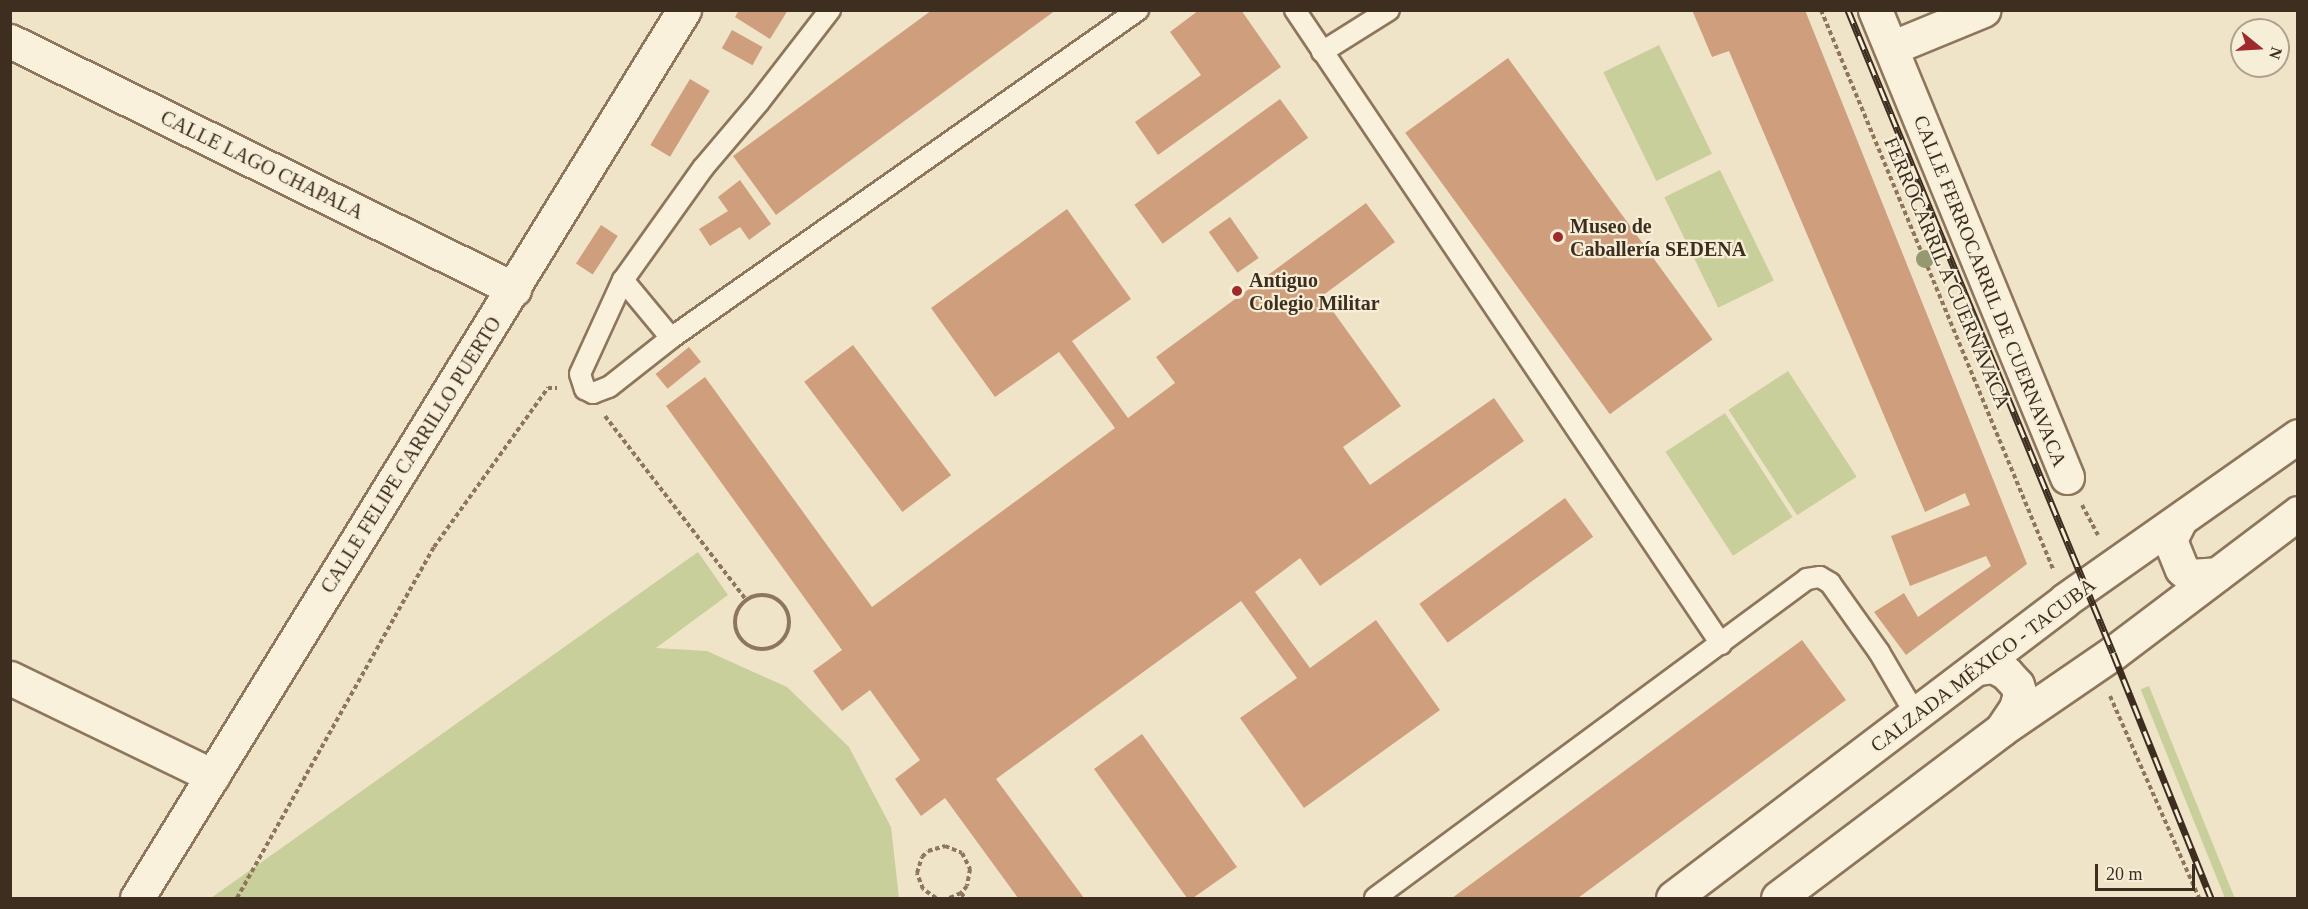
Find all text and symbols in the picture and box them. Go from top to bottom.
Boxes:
north arrow [2230,18,2290,78]
text: N [2266,45,2286,61]
street label: CALLE LAGO CHAPALA [157,105,367,225]
street label: CALLE FERROCARRIL DE CUERNAVACA [1908,111,2072,471]
street label: FERROCARRIL A CUERNAVACA [1878,132,2016,414]
place label: Museo de Caballería SEDENA [1570,214,1746,261]
marker: Museo de Caballería SEDENA [1551,230,1565,244]
place label: Antiguo Colegio Militar [1249,268,1380,315]
marker: Antiguo Colegio Militar [1230,284,1244,298]
street label: CALLE FELIPE CARRILLO PUERTO [316,312,506,598]
street label: CALZADA MÉXICO - TACUBA [1865,572,2101,758]
scale bar [2098,852,2198,890]
text: 20 m [2106,864,2143,884]

